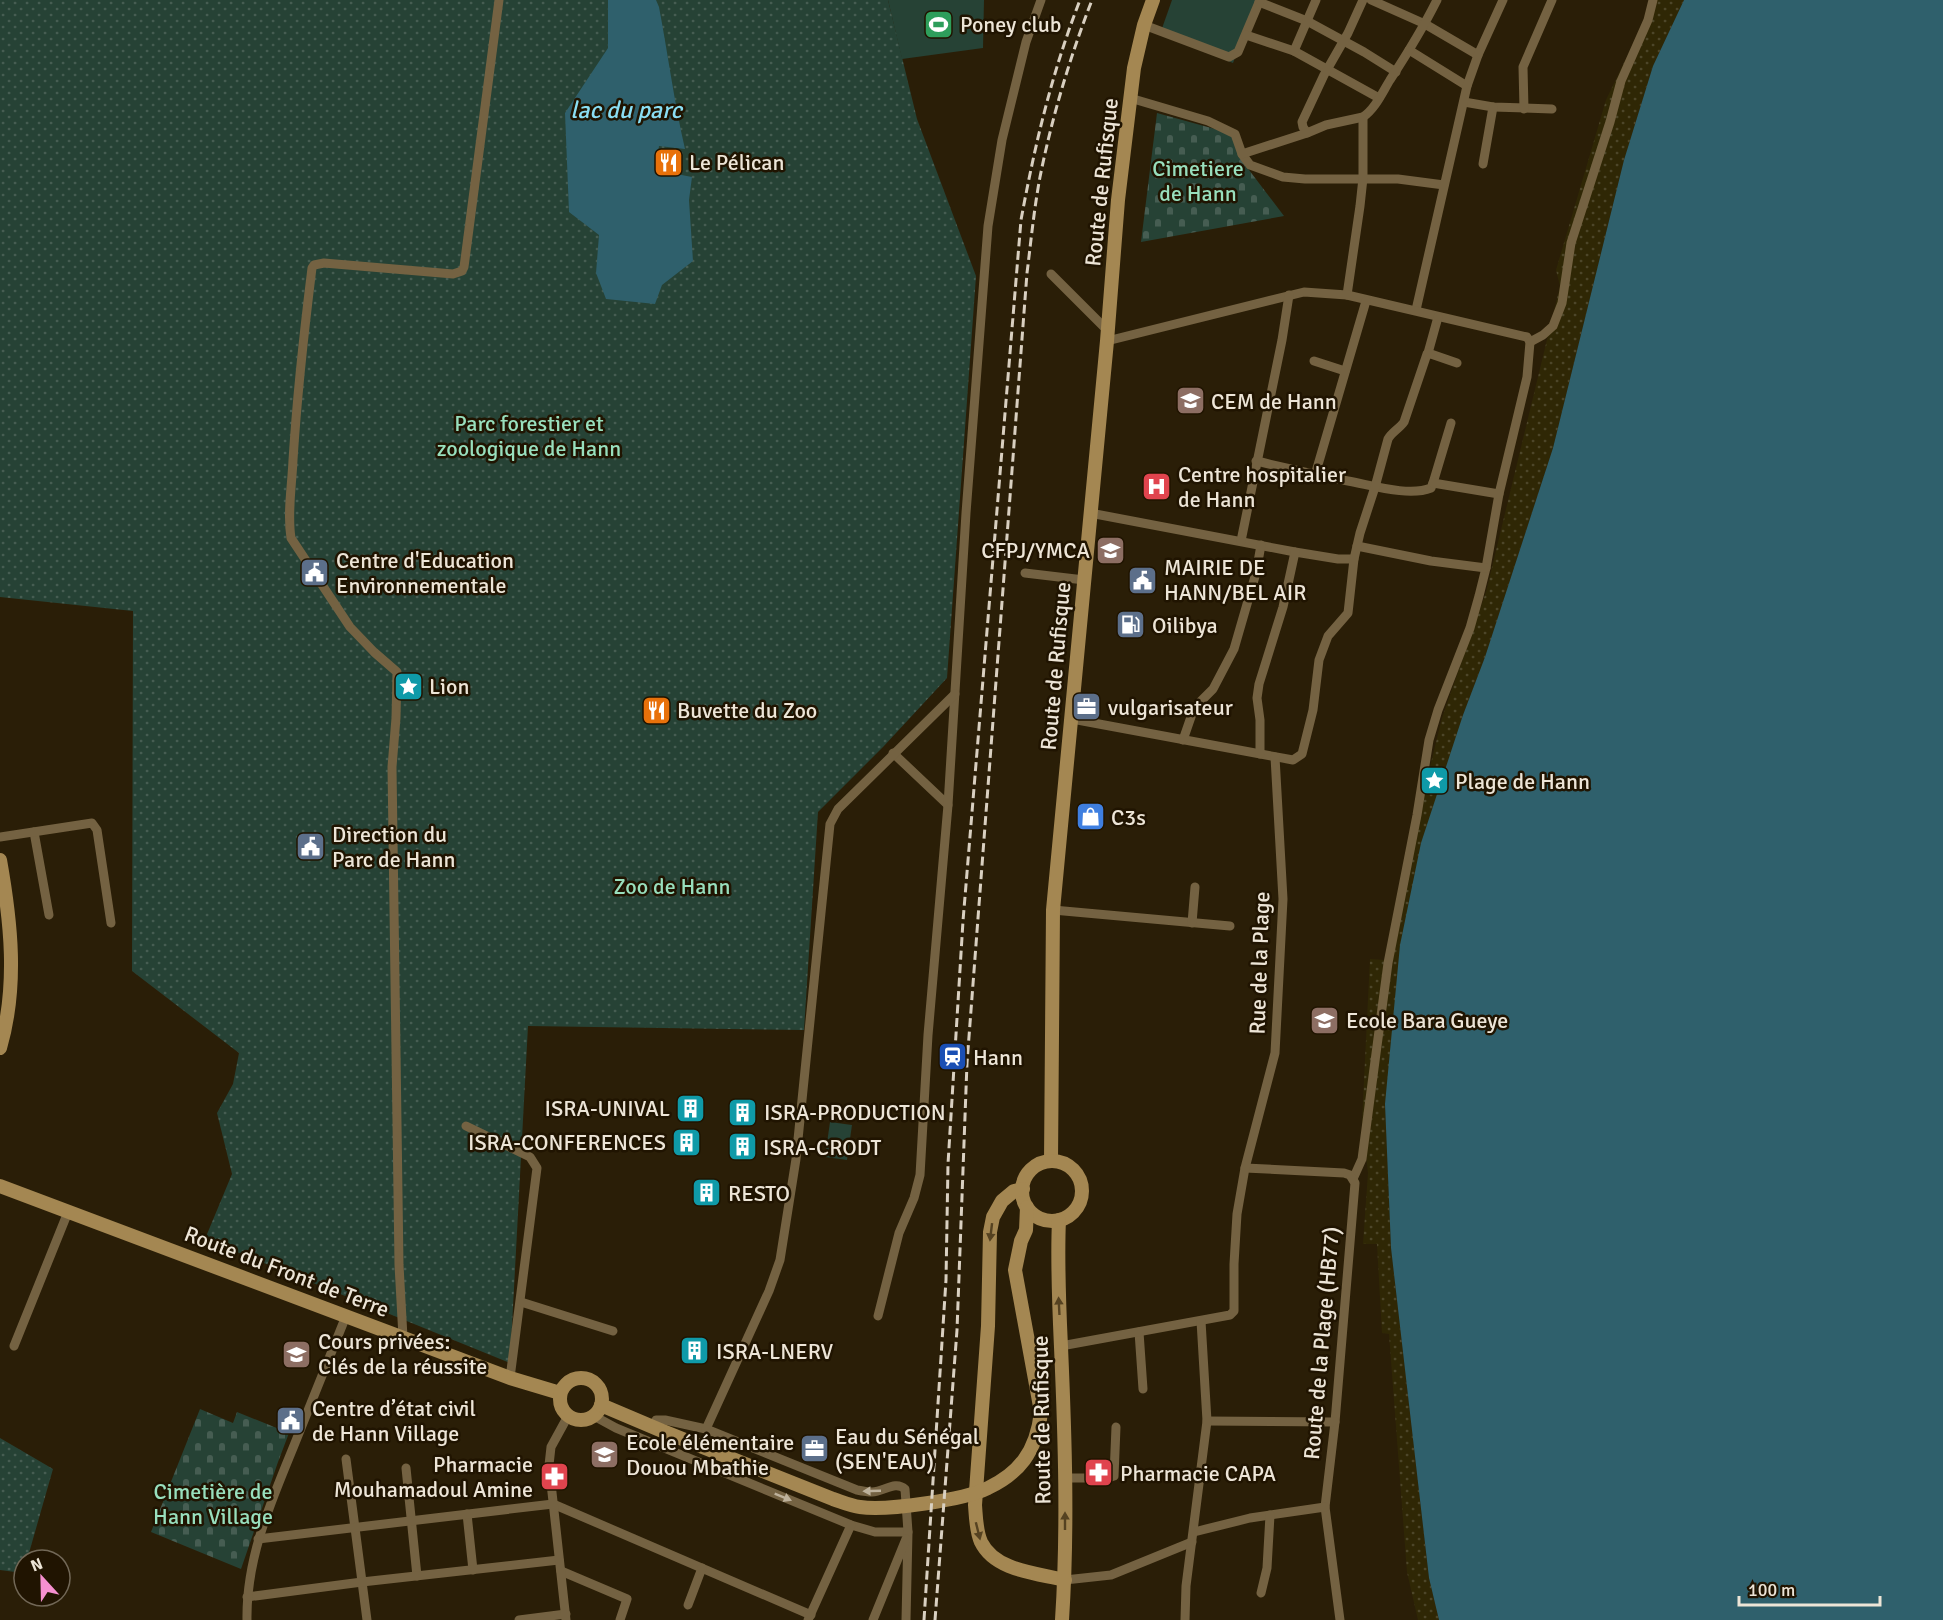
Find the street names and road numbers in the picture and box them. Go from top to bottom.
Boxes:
street label: Route de Rufisque [1079,97,1124,268]
street label: Route de Rufisque [1035,581,1076,751]
street label: Rue de la Plage [1244,891,1275,1035]
street label: Route du Front de Terre [181,1220,393,1323]
street label: Route de la Plage (HB77) [1298,1225,1345,1461]
street label: Route de Rufisque [1027,1335,1056,1505]

